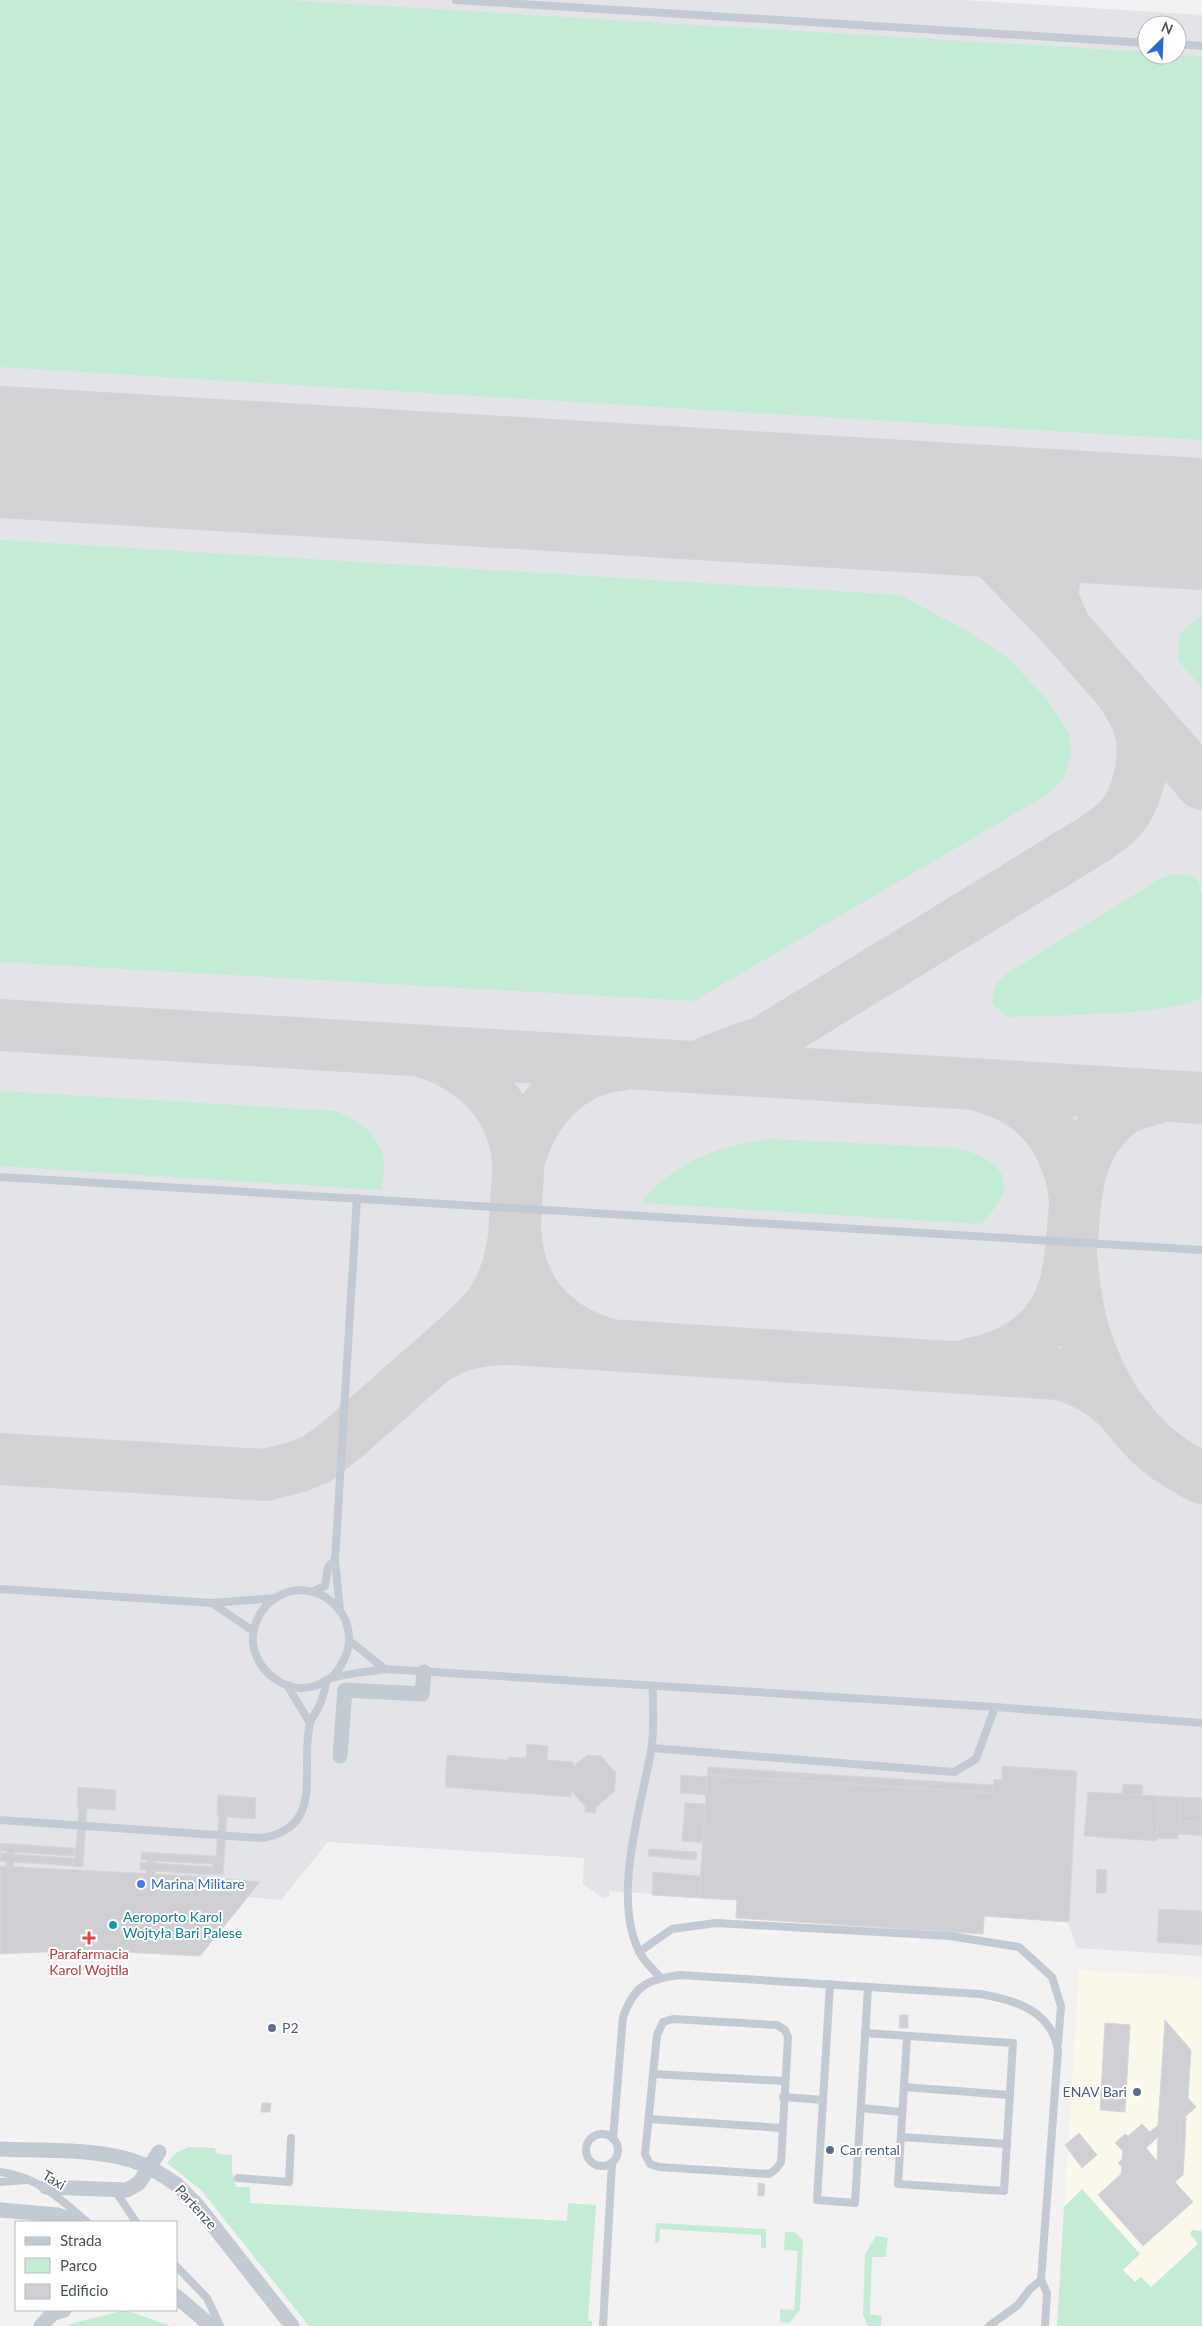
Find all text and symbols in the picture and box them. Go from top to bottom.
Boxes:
north arrow [1137,15,1187,65]
text: N [1159,18,1176,38]
place label: Marina Militare [151,1875,245,1892]
marker: Marina Militare [135,1878,147,1890]
place label: Aeroporto Karol Wojtyła Bari Palese [123,1908,242,1941]
marker: Aeroporto Karol Wojtyła Bari Palese [107,1919,119,1931]
marker: Parafarmacia Karol Wojtila [83,1932,95,1944]
place label: Parafarmacia Karol Wojtila [49,1945,129,1978]
place label: P2 [282,2019,299,2036]
marker: P2 [266,2022,278,2034]
place label: ENAV Bari [1063,2083,1127,2100]
marker: ENAV Bari [1131,2086,1143,2098]
place label: Car rental [840,2141,900,2158]
marker: Car rental [824,2144,836,2156]
street label: Taxi [40,2166,69,2193]
street label: Partenze [172,2181,221,2232]
legend [15,2221,178,2311]
text: Strada [60,2231,102,2249]
text: Parco [60,2256,97,2274]
text: Edificio [60,2281,108,2299]

